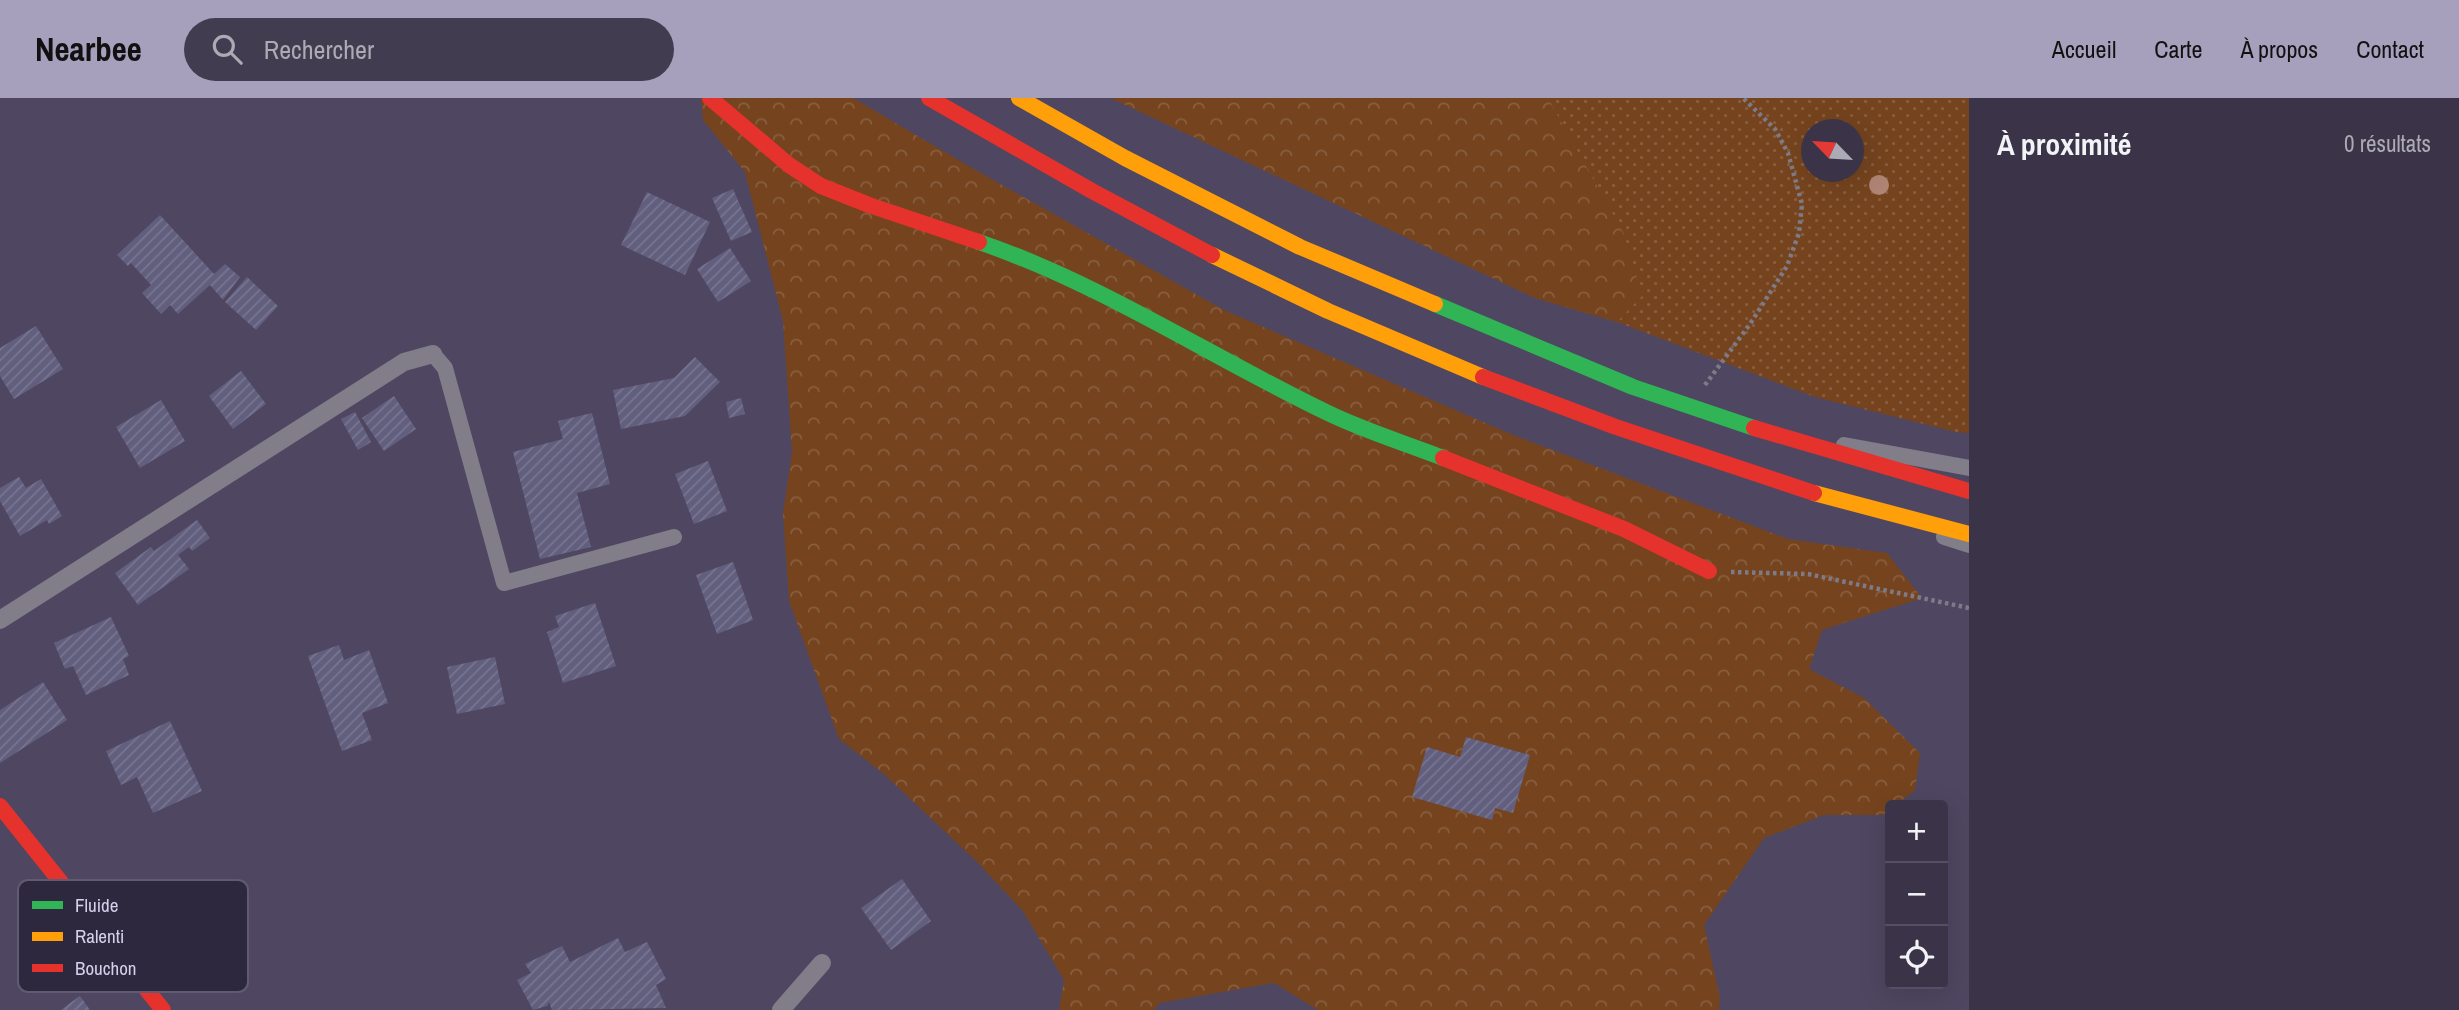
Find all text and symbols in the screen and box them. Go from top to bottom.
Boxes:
search box [184,18,674,81]
text: Nearbee [35,27,142,71]
icon: search [208,30,246,68]
text: Rechercher [264,32,374,67]
text: Accueil [2052,33,2116,65]
text: Carte [2154,33,2202,65]
text: À propos [2240,33,2318,65]
text: Contact [2356,33,2424,65]
north arrow [1801,119,1864,182]
text: À proximité [1997,124,2131,164]
text: 0 résultats [2344,128,2431,159]
map controls [1885,800,1948,989]
button: + [1885,800,1948,863]
button: − [1885,863,1948,926]
legend [18,880,248,992]
text: Fluide [75,892,118,918]
text: Ralenti [75,923,124,949]
button: locate [1885,926,1948,989]
text: Bouchon [75,955,137,981]

